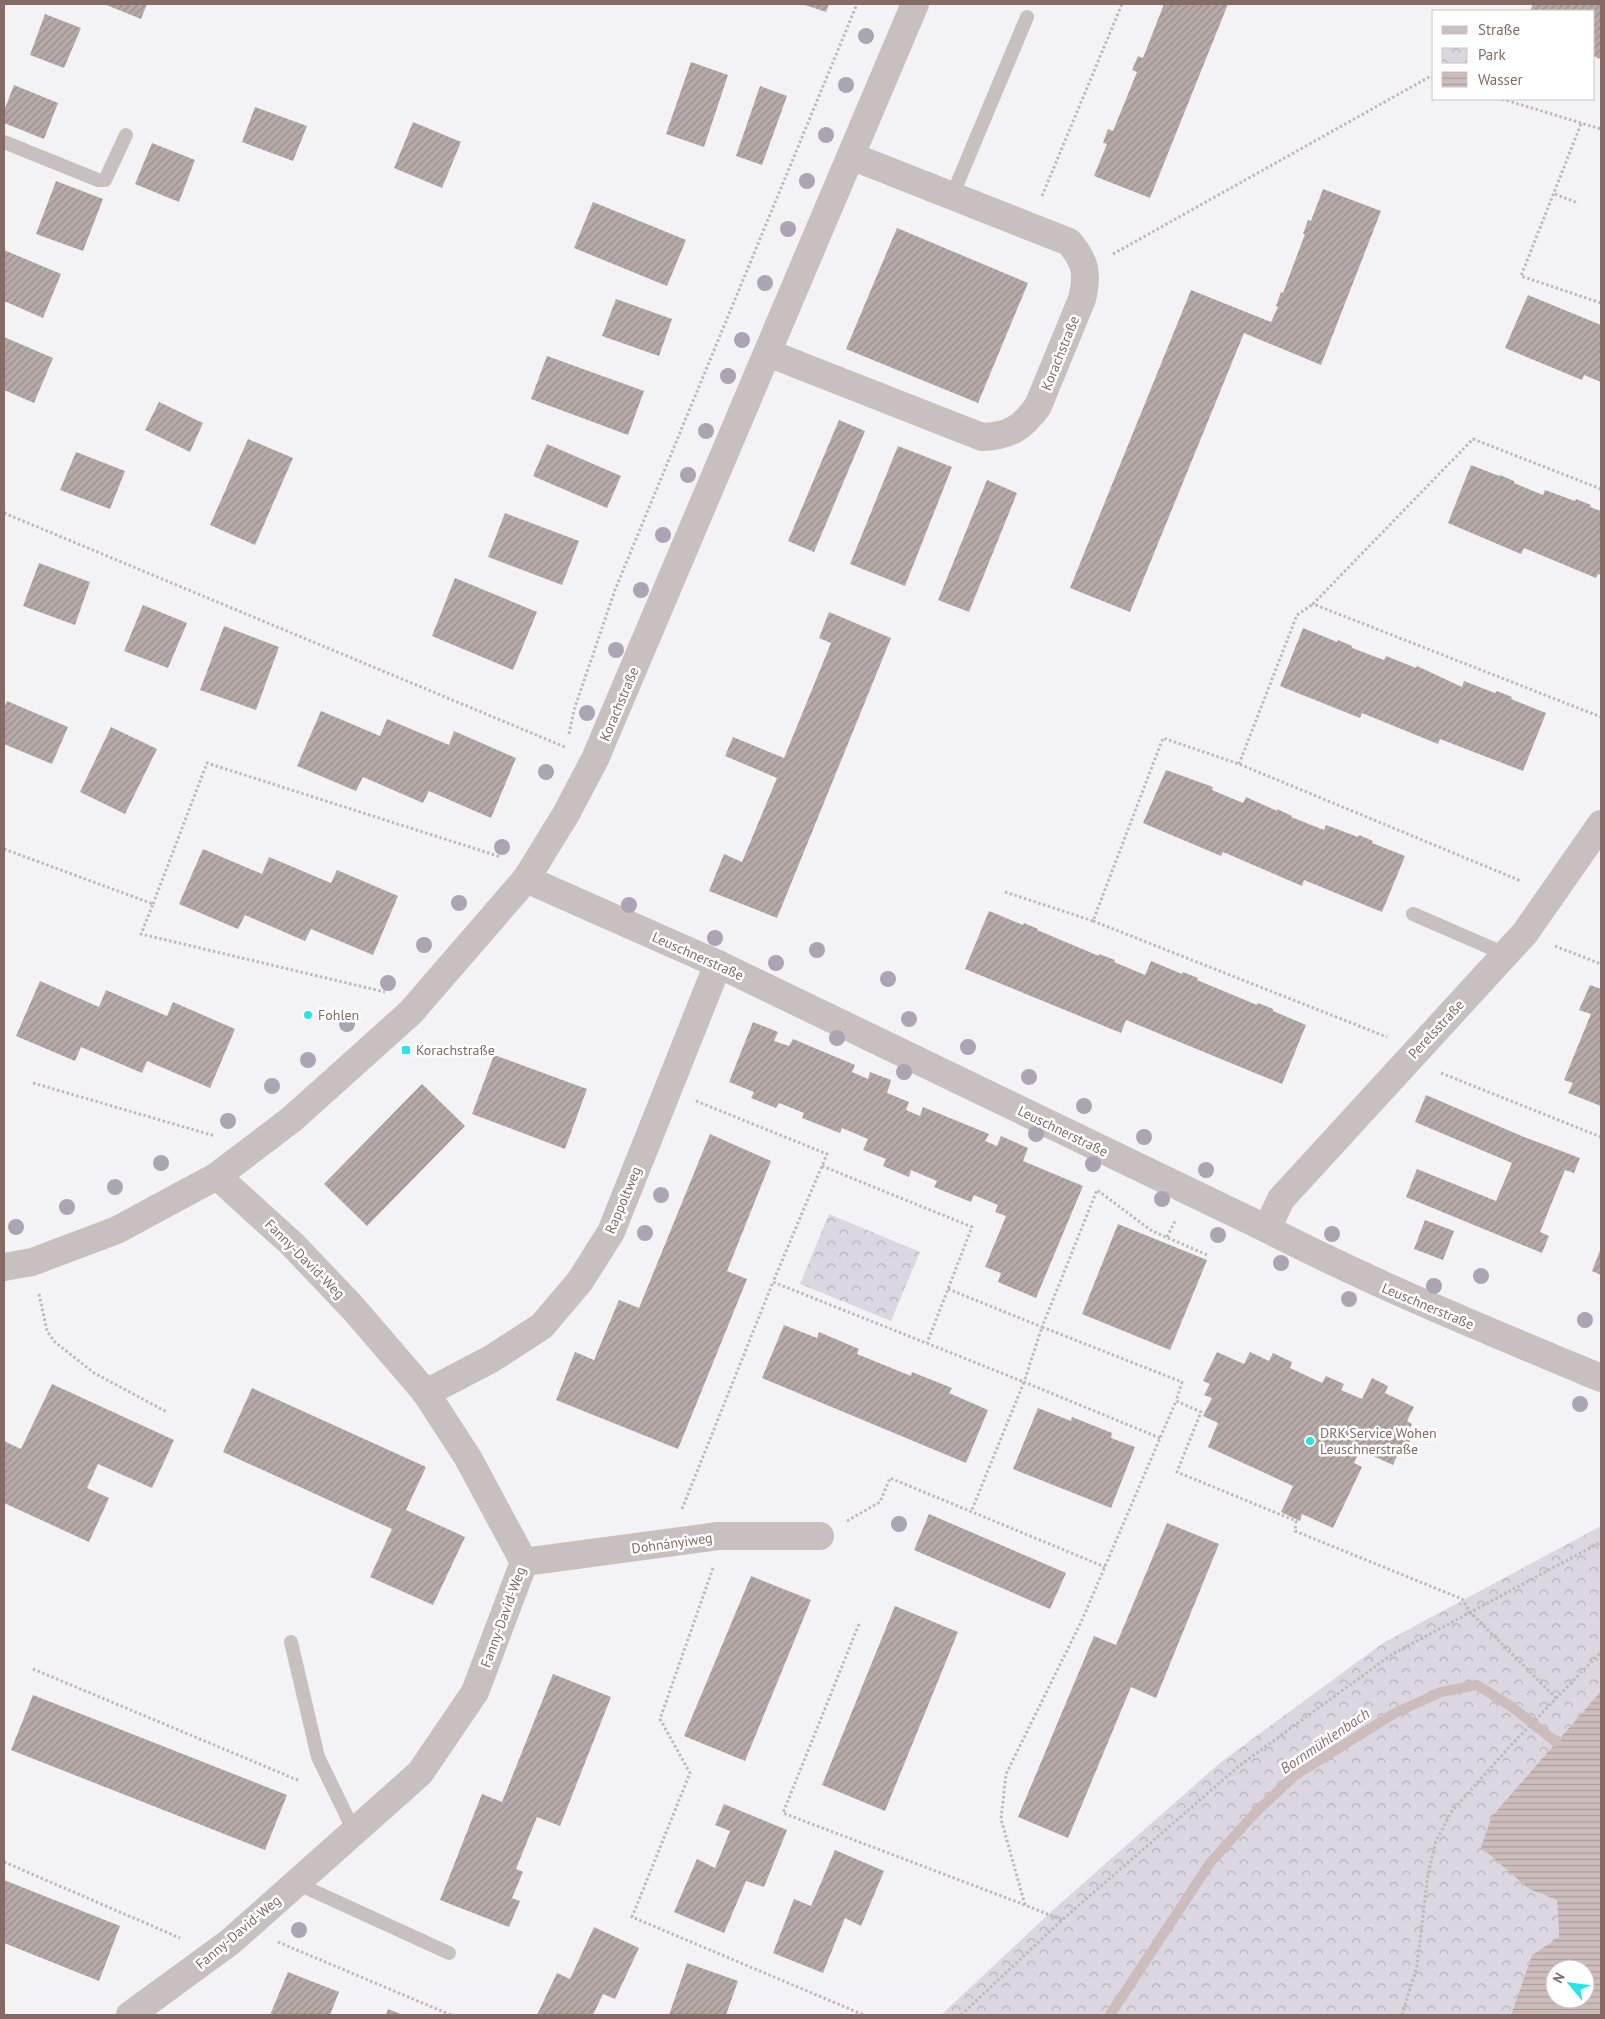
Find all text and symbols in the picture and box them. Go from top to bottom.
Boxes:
legend [1432,10,1595,100]
text: Straße [1478,20,1520,39]
text: Park [1478,45,1506,64]
text: Wasser [1478,70,1523,89]
street label: Korachstraße [1037,313,1083,393]
street label: Korachstraße [595,664,643,744]
street label: Leuschnerstraße [649,928,747,984]
street label: Perelsstraße [1404,996,1468,1062]
place label: Fohlen [318,1006,359,1024]
marker: Fohlen [302,1009,314,1021]
place label: Korachstraße [416,1041,495,1059]
marker: Korachstraße [400,1044,412,1056]
street label: Leuschnerstraße [1015,1101,1111,1161]
street label: Rappoltweg [601,1164,645,1236]
street label: Fanny-David-Weg [261,1215,349,1303]
street label: Leuschnerstraße [1379,1279,1477,1333]
place label: DRK Service Wohen Leuschnerstraße [1320,1424,1437,1458]
marker: DRK Service Wohen Leuschnerstraße [1304,1435,1316,1447]
street label: Dohnányiweg [630,1528,714,1558]
street label: Fanny-David-Weg [476,1564,530,1670]
water label: Bornmühlenbach [1276,1704,1373,1777]
street label: Fanny-David-Weg [192,1891,284,1973]
north arrow [1545,1959,1595,2009]
text: N [1549,1969,1569,1986]

